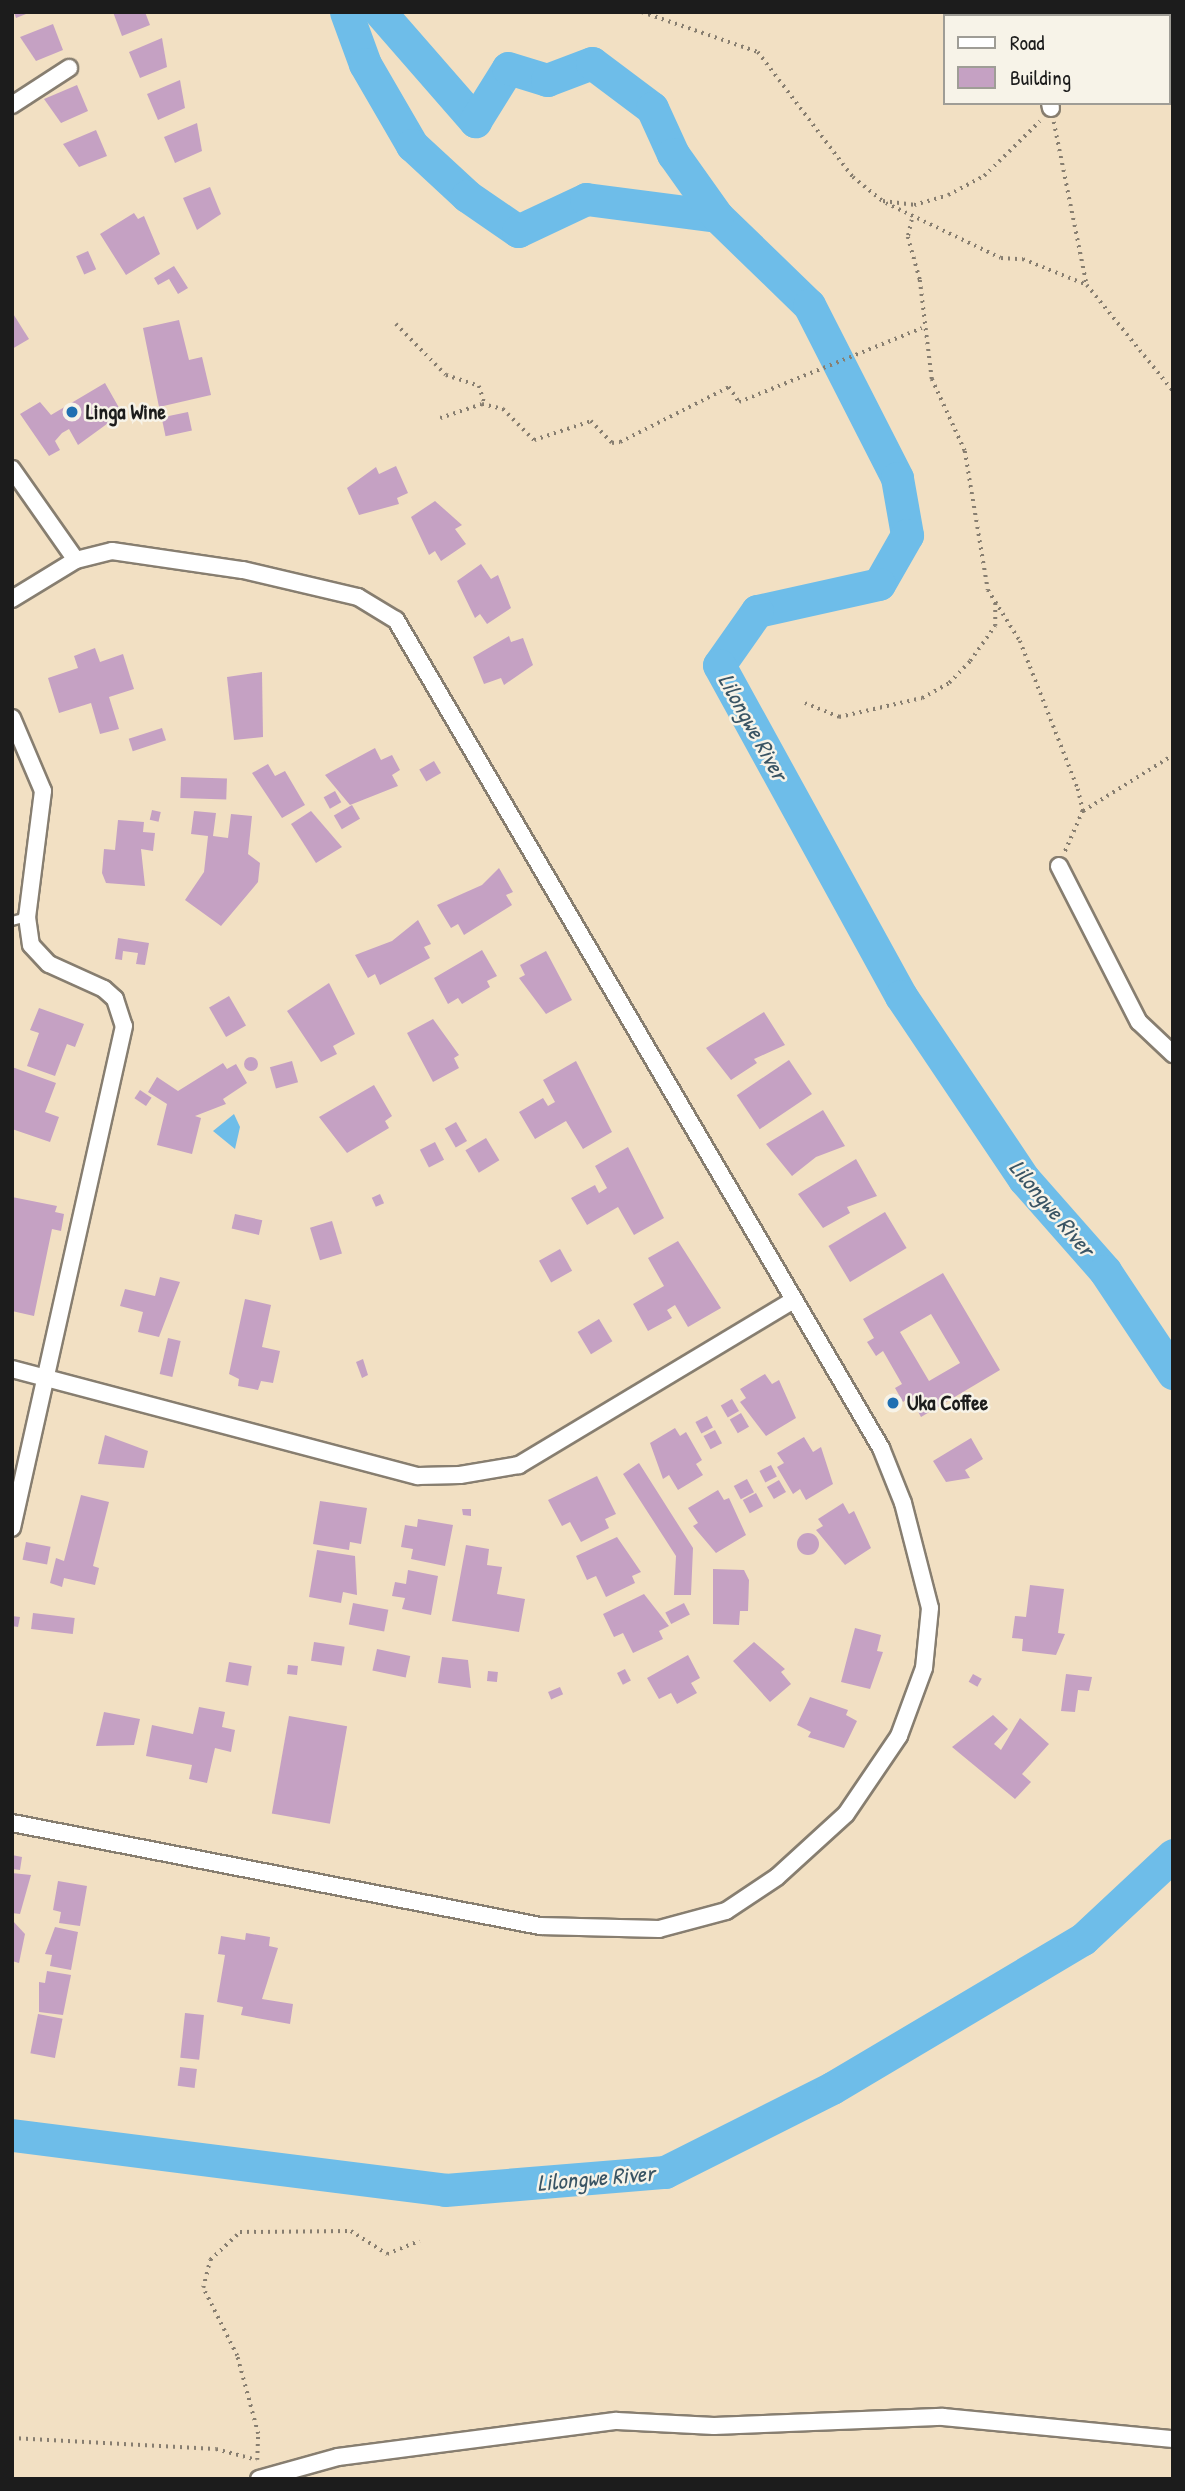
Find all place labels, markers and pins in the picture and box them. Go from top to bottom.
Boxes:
place label: Linga Wine [86,399,166,425]
marker: Linga Wine [64,404,80,420]
place label: Uka Coffee [907,1390,988,1416]
marker: Uka Coffee [885,1395,901,1411]

